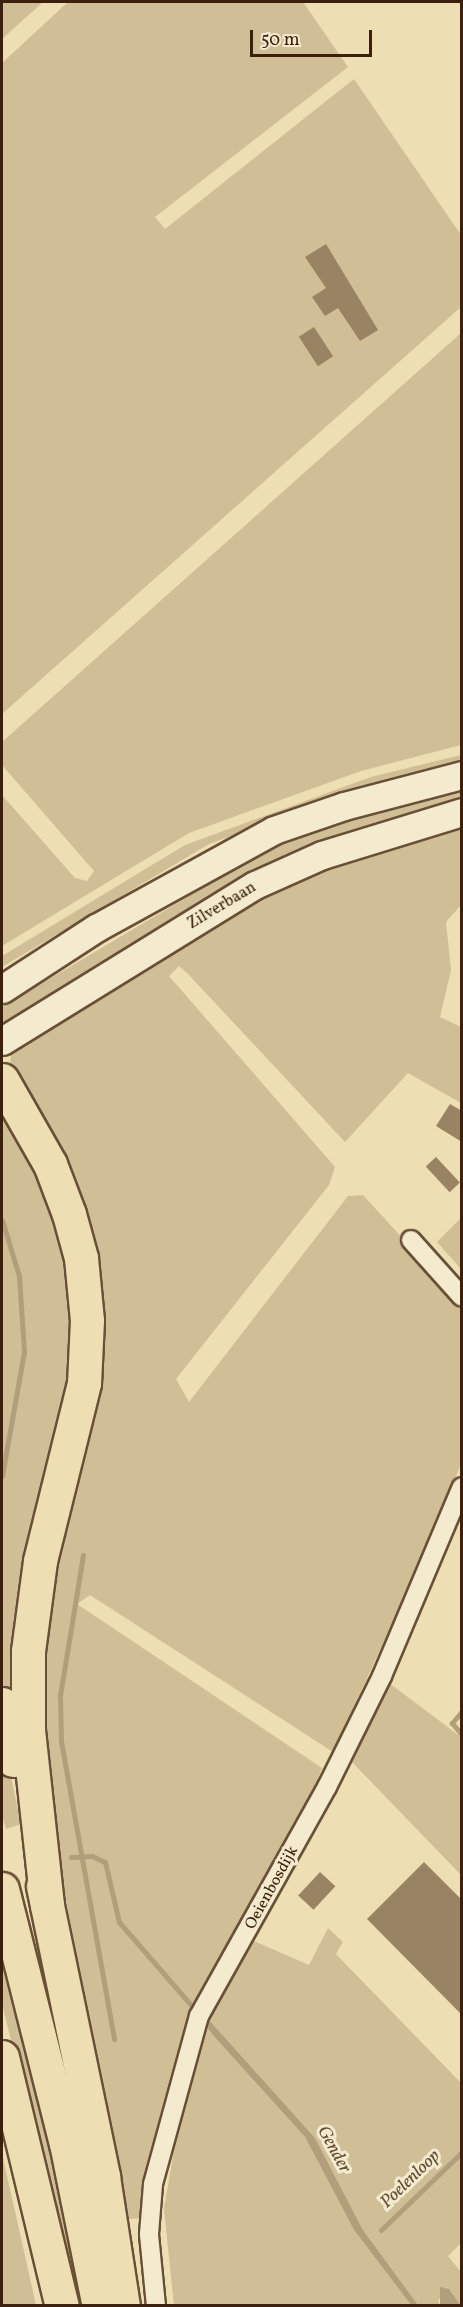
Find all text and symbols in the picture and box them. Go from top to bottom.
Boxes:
scale bar [253,18,374,56]
text: 50 m [261,28,300,53]
street label: Zilverbaan [184,878,260,934]
street label: Oeienbosdijk [241,1843,303,1933]
water label: Gender [311,2123,355,2177]
water label: Poelenloop [377,2146,445,2214]

